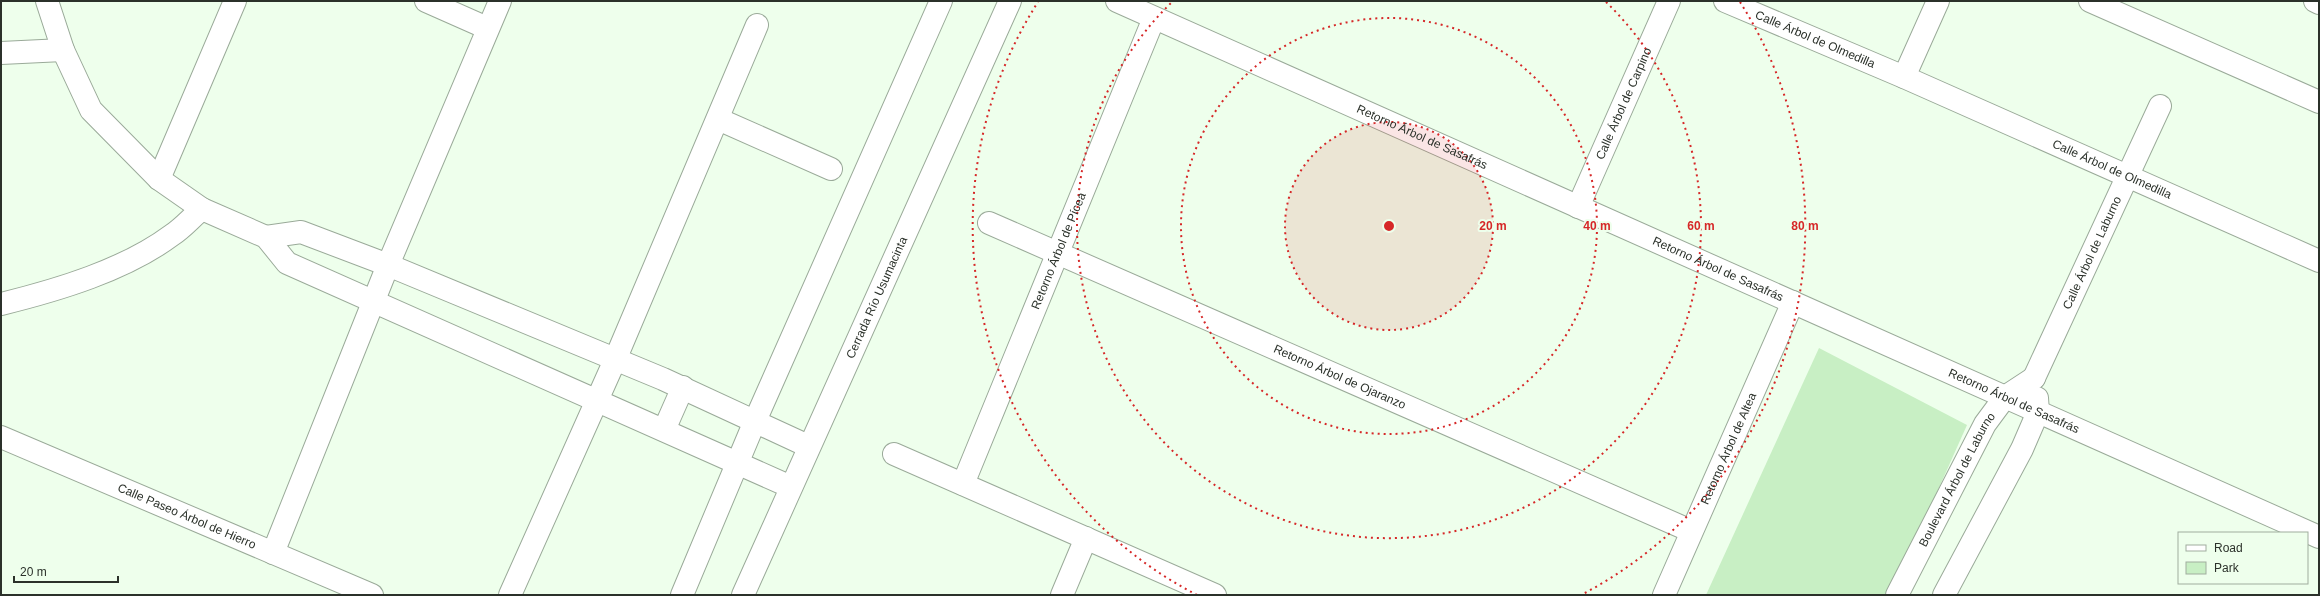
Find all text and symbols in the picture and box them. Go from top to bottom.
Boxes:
street label: Calle Árbol de Olmedilla [1753,8,1878,71]
street label: Calle Árbol de Carpino [1593,45,1655,162]
street label: Retorno Árbol de Sasafrás [1355,102,1490,172]
street label: Calle Árbol de Olmedilla [2050,137,2174,202]
street label: Retorno Árbol de Pícea [1028,190,1089,311]
street label: Calle Árbol de Laburno [2060,194,2124,312]
centre of rings [1382,219,1396,233]
text: 20 m [1479,219,1507,233]
text: 40 m [1583,219,1611,233]
text: 60 m [1687,219,1715,233]
text: 80 m [1791,219,1819,233]
street label: Cerrada Río Usumacinta [843,234,910,361]
street label: Retorno Árbol de Sasafrás [1650,234,1785,304]
street label: Retorno Árbol de Ojaranzo [1271,342,1408,412]
street label: Retorno Árbol de Sasafrás [1946,366,2081,436]
street label: Retorno Árbol de Altea [1698,390,1759,507]
street label: Boulevard Árbol de Laburno [1916,410,1998,549]
street label: Calle Paseo Árbol de Hierro [116,481,258,552]
legend [2178,532,2308,584]
text: Road [2214,541,2243,555]
scale bar [14,558,118,584]
text: Park [2214,561,2240,575]
text: 20 m [20,565,47,579]

